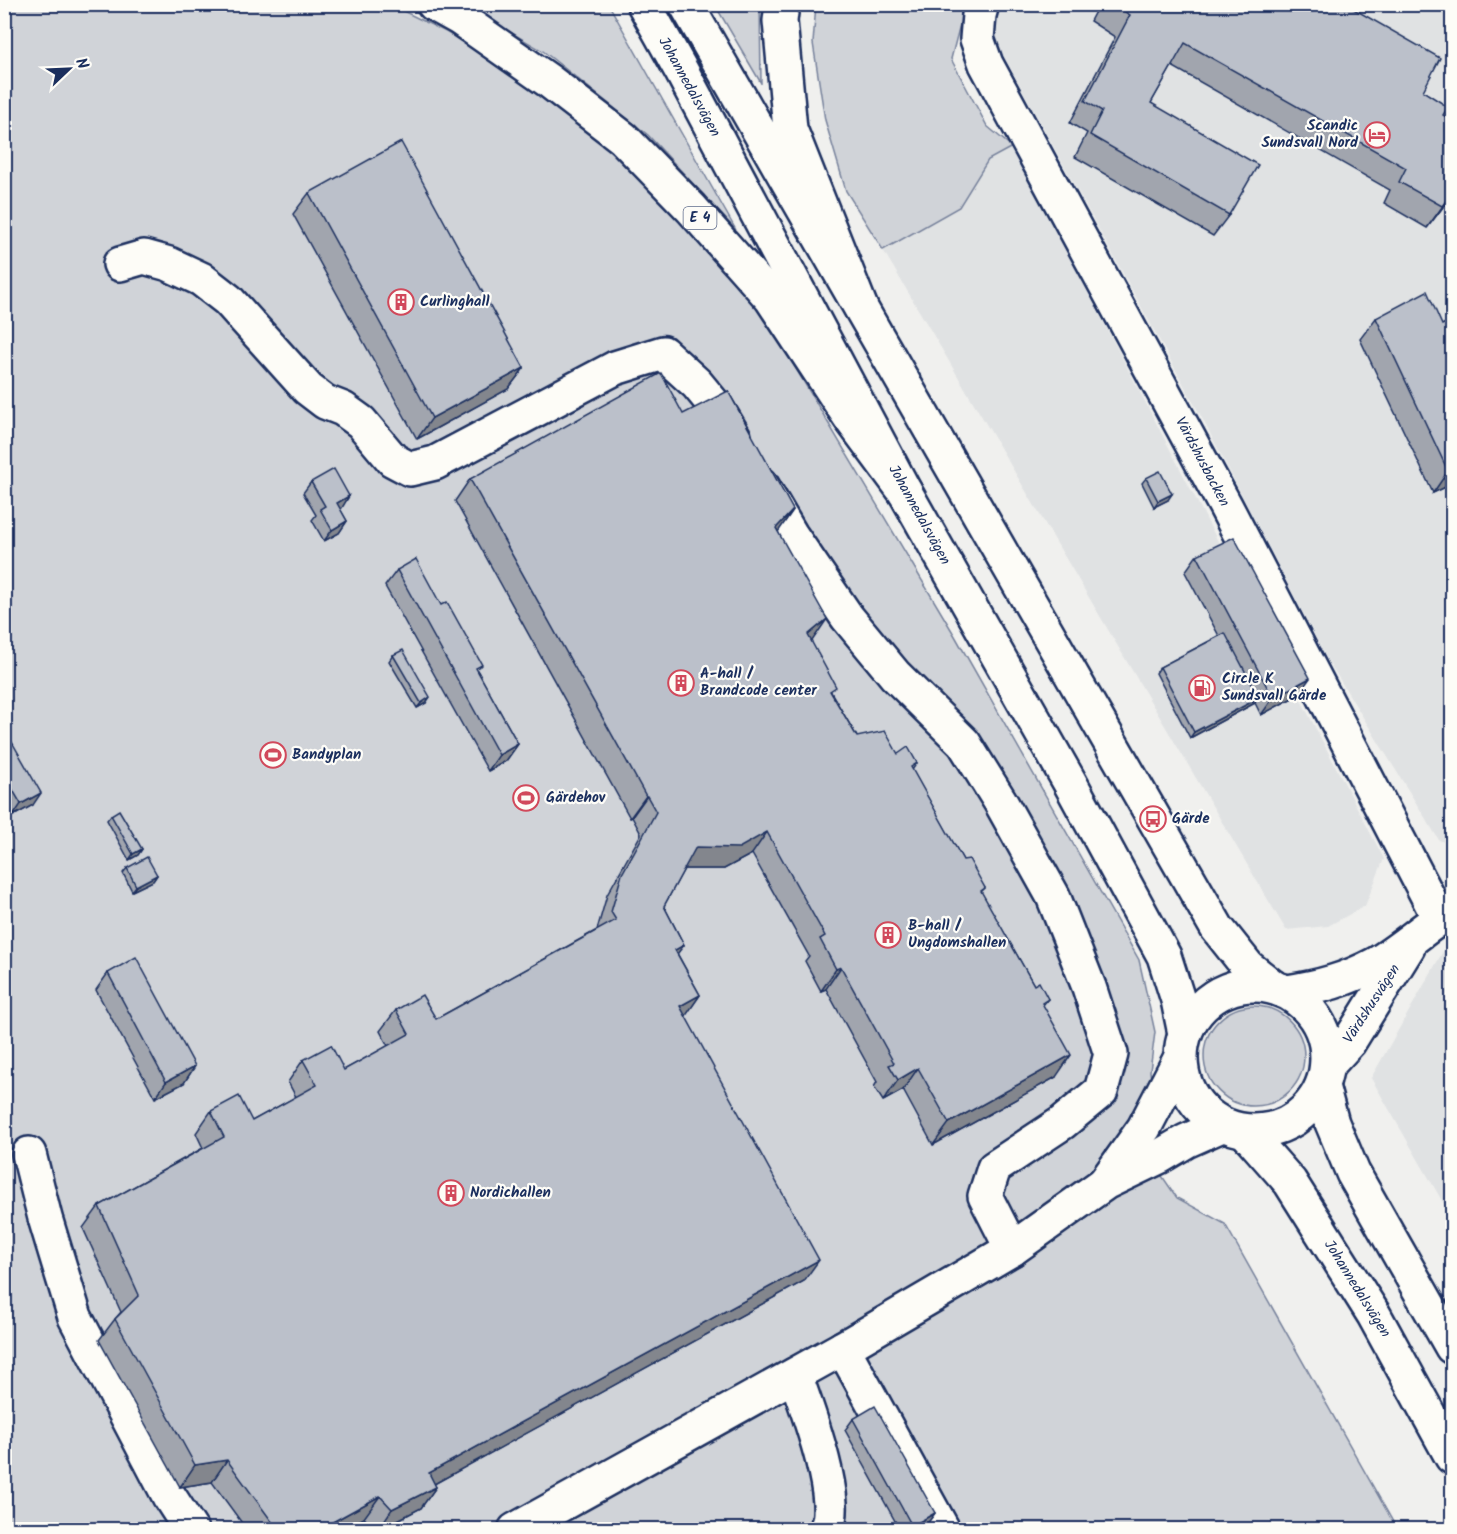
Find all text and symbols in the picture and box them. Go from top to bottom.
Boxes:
street label: Johannedalsvägen [651,32,727,142]
north arrow [39,39,99,99]
text: N [68,54,95,73]
place label: Scandic Sundsvall Nord [1261,114,1359,155]
hotel icon: Scandic Sundsvall Nord [1362,120,1392,150]
road number: E 4 [684,207,716,229]
building icon: Curlinghall [386,287,416,317]
place label: Curlinghall [420,290,489,314]
street label: Värdshusbacken [1168,413,1236,511]
street label: Johannedalsvägen [881,460,957,570]
place label: A-hall / Brandcode center [700,662,817,703]
place label: Circle K Sundsvall Gärde [1222,667,1327,708]
building icon: A-hall / Brandcode center [666,668,696,698]
fuel station icon: Circle K Sundsvall Gärde [1187,673,1217,703]
sports icon: Bandyplan [258,740,288,770]
place label: Bandyplan [292,743,361,767]
sports icon: Gärdehov [511,783,541,813]
place label: Gärdehov [546,786,606,810]
bus stop icon: Gärde [1138,804,1168,834]
place label: Gärde [1172,807,1210,831]
place label: B-hall / Ungdomshallen [908,914,1006,955]
building icon: B-hall / Ungdomshallen [873,920,903,950]
street label: Värdshusvägen [1337,959,1407,1049]
building icon: Nordichallen [436,1178,466,1208]
place label: Nordichallen [470,1181,551,1205]
street label: Johannedalsvägen [1317,1235,1397,1343]

